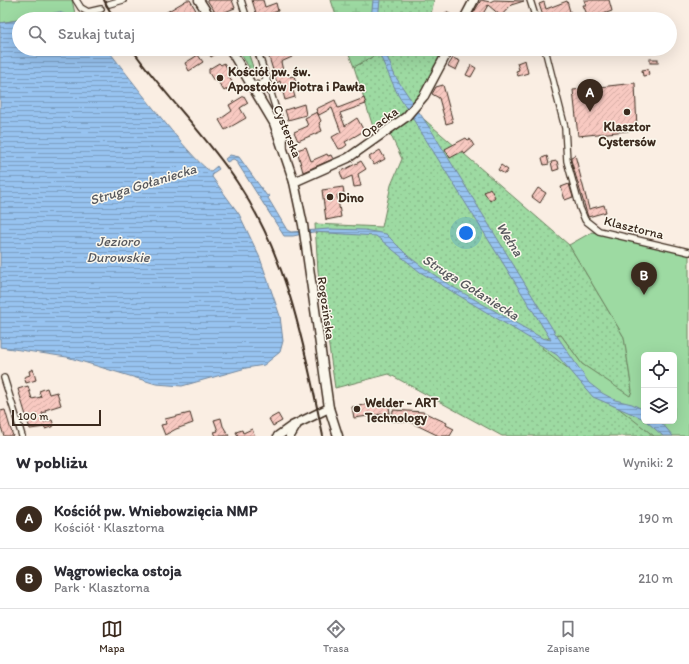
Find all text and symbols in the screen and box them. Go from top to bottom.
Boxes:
search box [12,12,677,56]
icon: search [26,23,48,45]
text: Szukaj tutaj [58,25,135,43]
place label: Kościół pw. św. Apostołów Piotra i Pawła [227,64,366,95]
marker: Kościół pw. św. Apostołów Piotra i Pawła [215,73,225,83]
pin: A [577,79,603,112]
street label: Cysterska [270,103,305,160]
street label: Opacka [358,103,401,141]
marker: Klasztor Cystersów [622,107,632,117]
place label: Klasztor Cystersów [598,119,656,150]
water label: Struga Gołaniecka [88,160,199,209]
place label: Dino [338,190,364,205]
marker: Dino [325,192,335,202]
street label: Klasztorna [602,213,666,242]
water label: Wełna [493,219,527,260]
your location [456,223,476,243]
water label: Jezioro Durowskie [87,233,151,266]
water label: Struga Gołaniecka [419,251,523,324]
pin: B [631,262,657,295]
street label: Rogozińska [315,276,338,341]
map controls [641,352,677,424]
button: locate [641,352,677,388]
button: layers [641,388,677,424]
place label: Welder - ART Technology [364,395,439,426]
marker: Welder - ART Technology [352,404,362,414]
scale bar [12,408,101,427]
text: 100 m [18,410,48,423]
text: W pobliżu [16,452,87,472]
text: Wyniki: 2 [623,455,673,470]
text: Kościół pw. Wniebowzięcia NMP [54,502,257,520]
text: A [25,511,33,526]
text: 190 m [638,511,673,526]
text: Kościół · Klasztorna [54,520,165,535]
text: Wągrowiecka ostoja [54,562,181,580]
text: B [25,571,33,586]
text: 210 m [638,571,673,586]
text: Park · Klasztorna [54,580,150,595]
tab: Mapa [99,618,125,655]
tab: Trasa [323,618,349,655]
tab: Zapisane [547,618,590,655]

